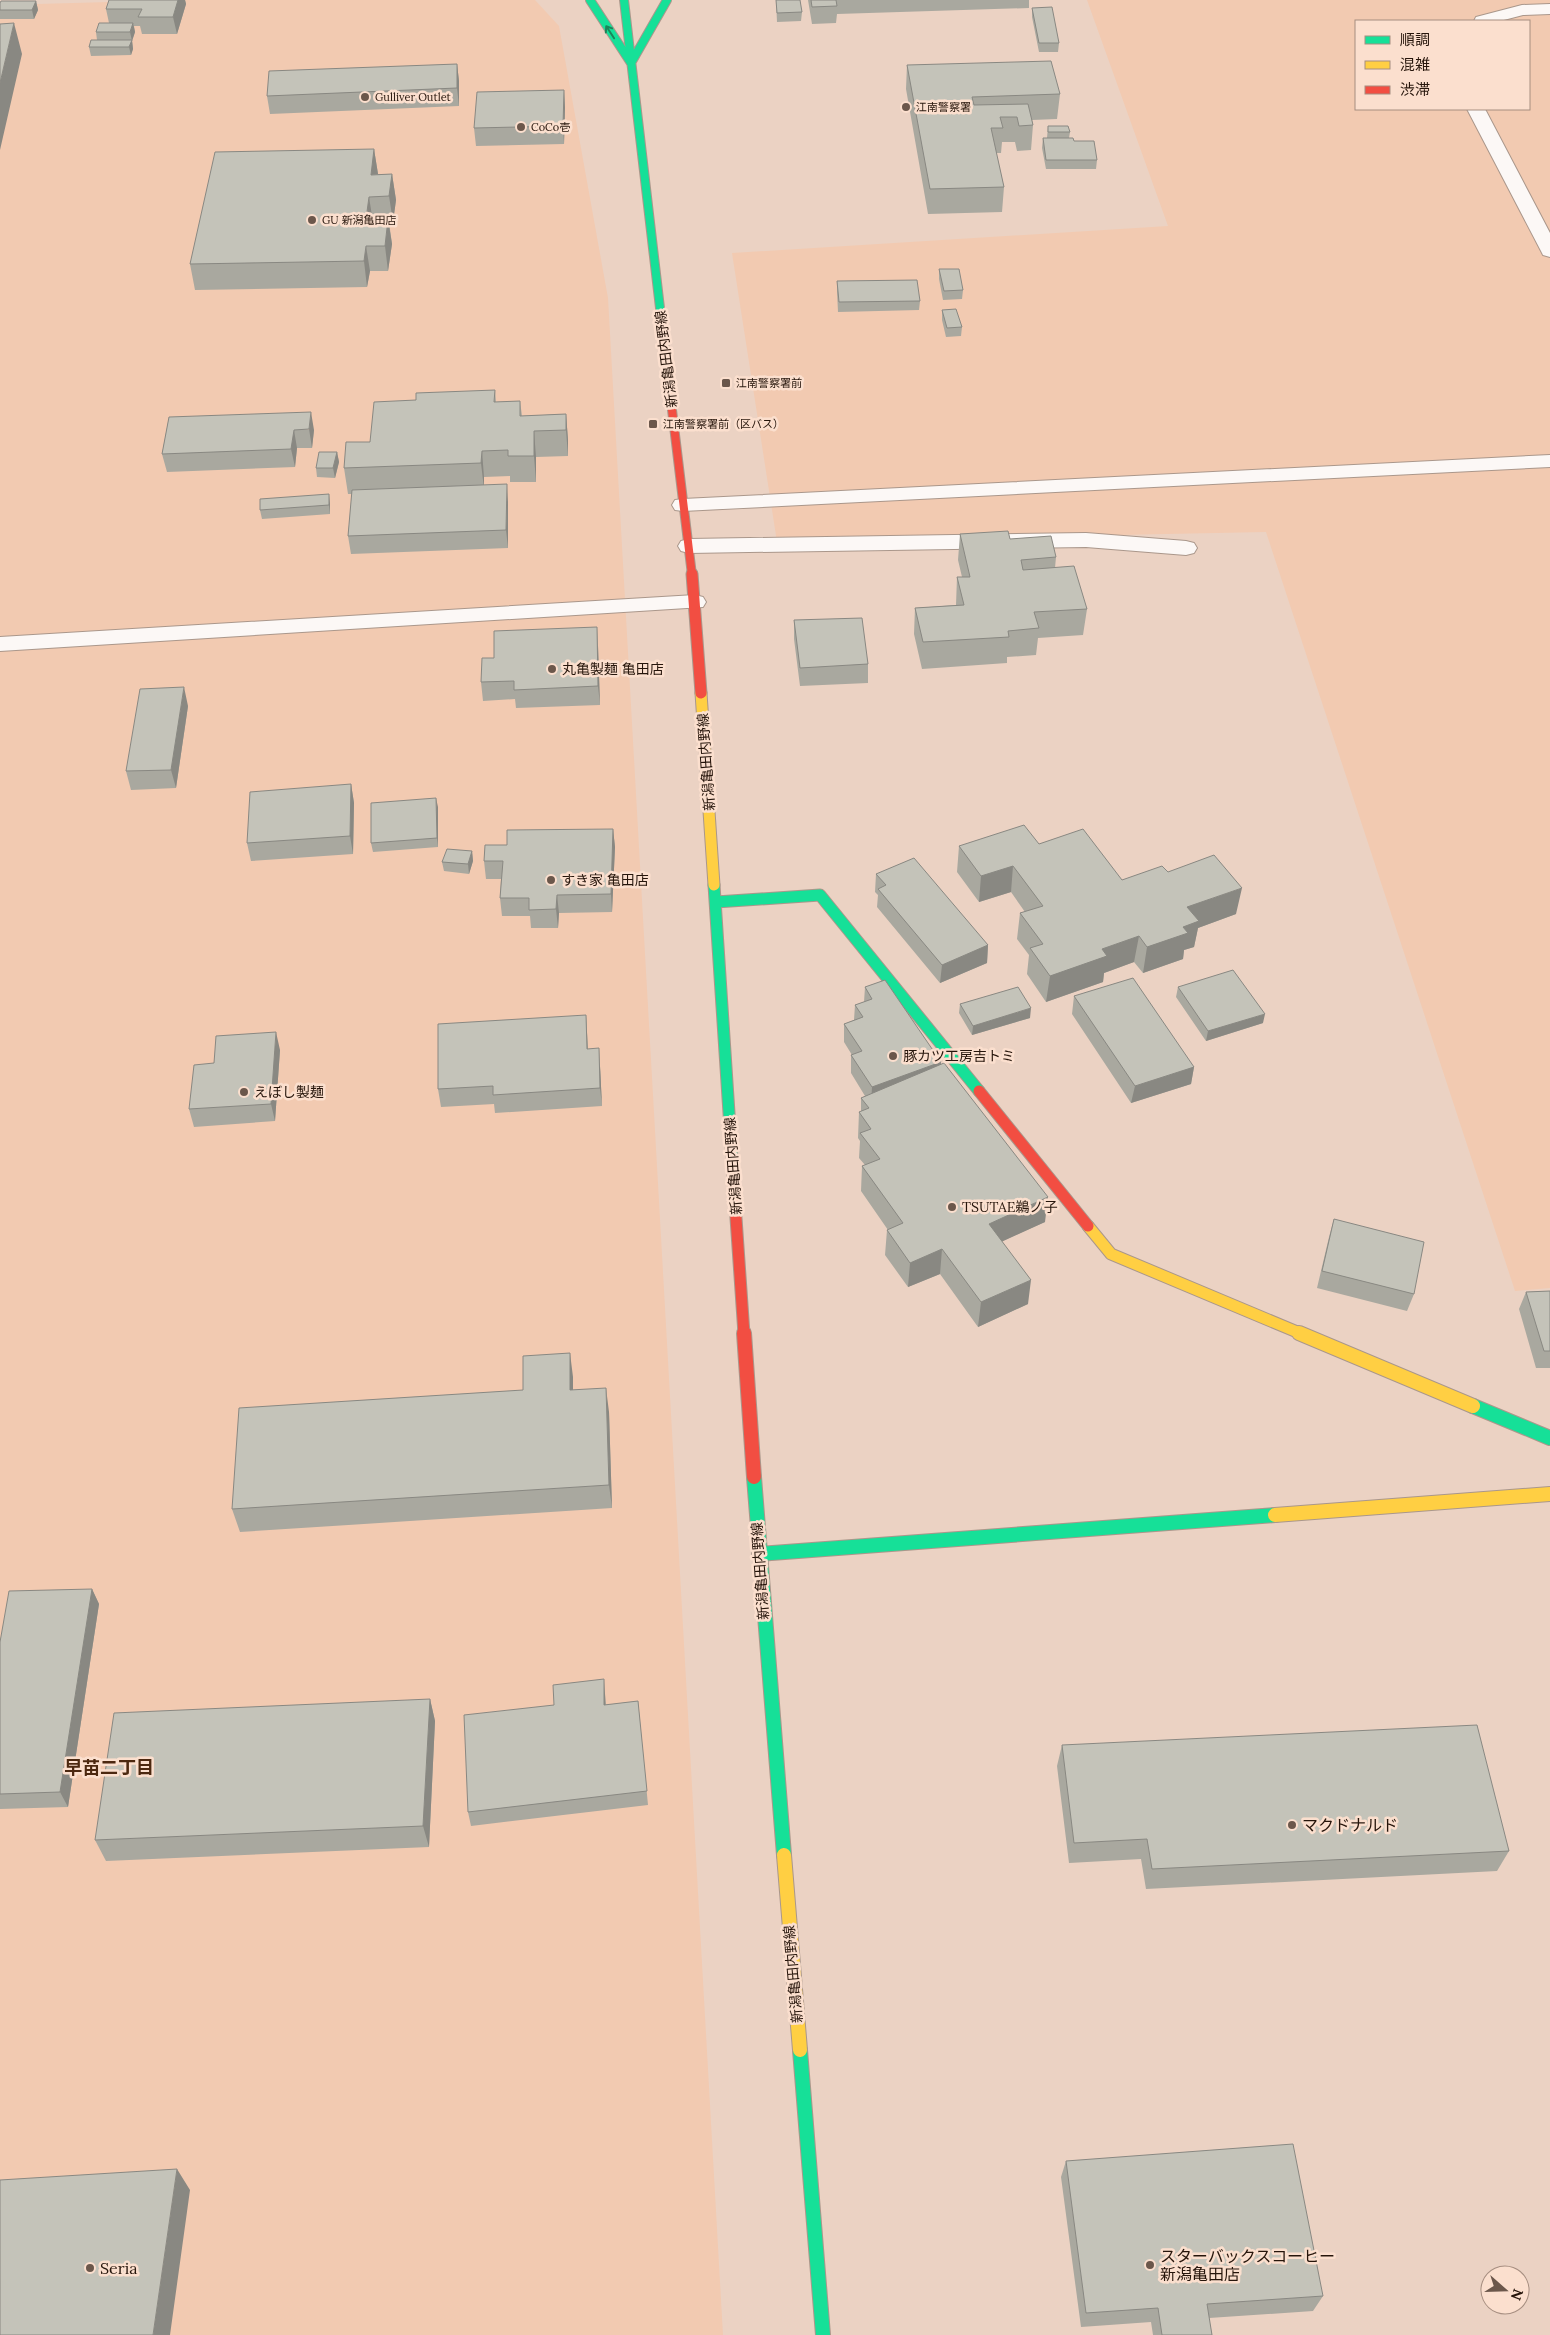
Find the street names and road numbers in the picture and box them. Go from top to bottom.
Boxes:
street label: 新潟亀田内野線 [651,309,681,409]
street label: 新潟亀田内野線 [694,712,718,812]
street label: 新潟亀田内野線 [721,1116,745,1216]
street label: 新潟亀田内野線 [748,1521,772,1621]
street label: 新潟亀田内野線 [780,1924,806,2024]

